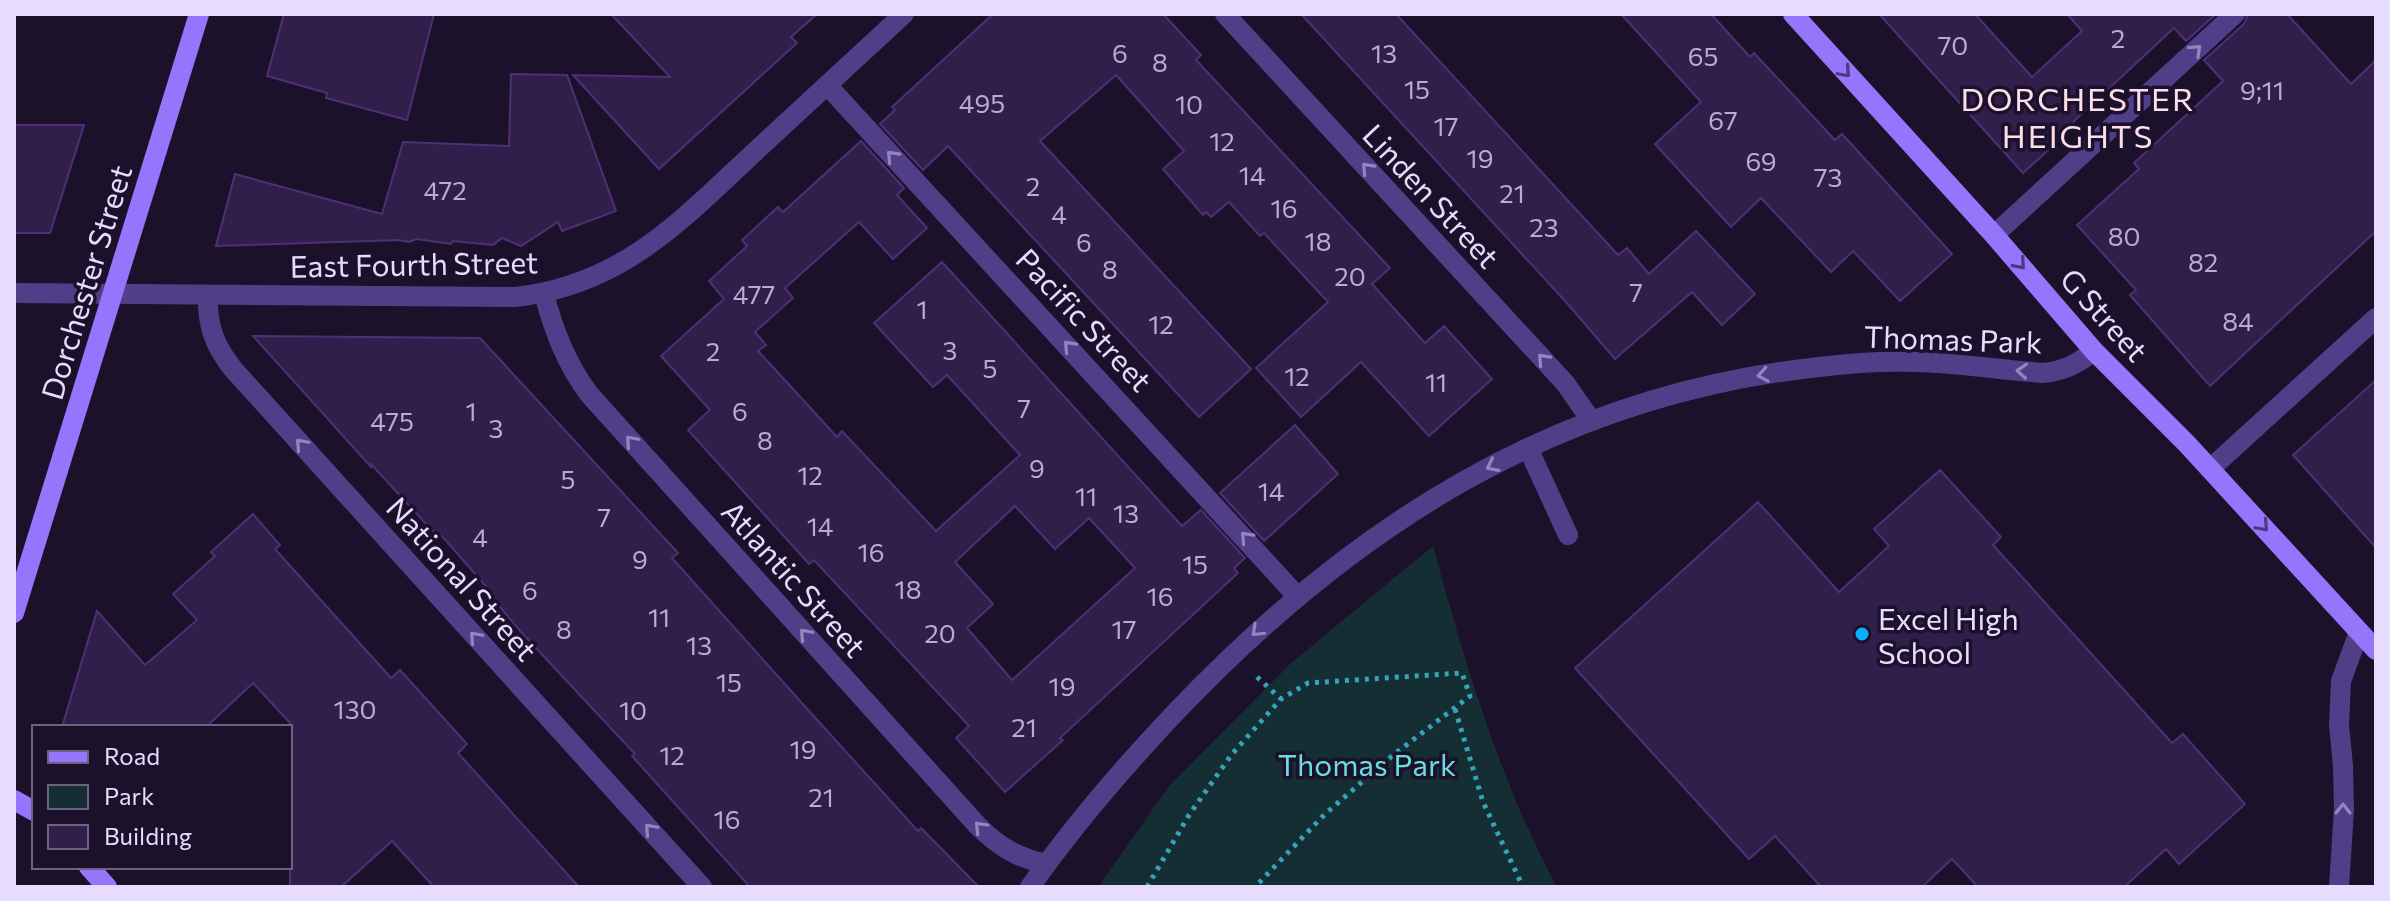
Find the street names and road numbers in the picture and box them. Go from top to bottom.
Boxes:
street label: Linden Street [1356,115,1508,275]
street label: Dorchester Street [32,160,138,404]
street label: Pacific Street [1009,240,1161,398]
street label: East Fourth Street [290,242,538,284]
street label: G Street [2054,260,2156,368]
street label: Thomas Park [1863,316,2043,360]
street label: National Street [380,489,546,667]
street label: Atlantic Street [715,492,875,664]

